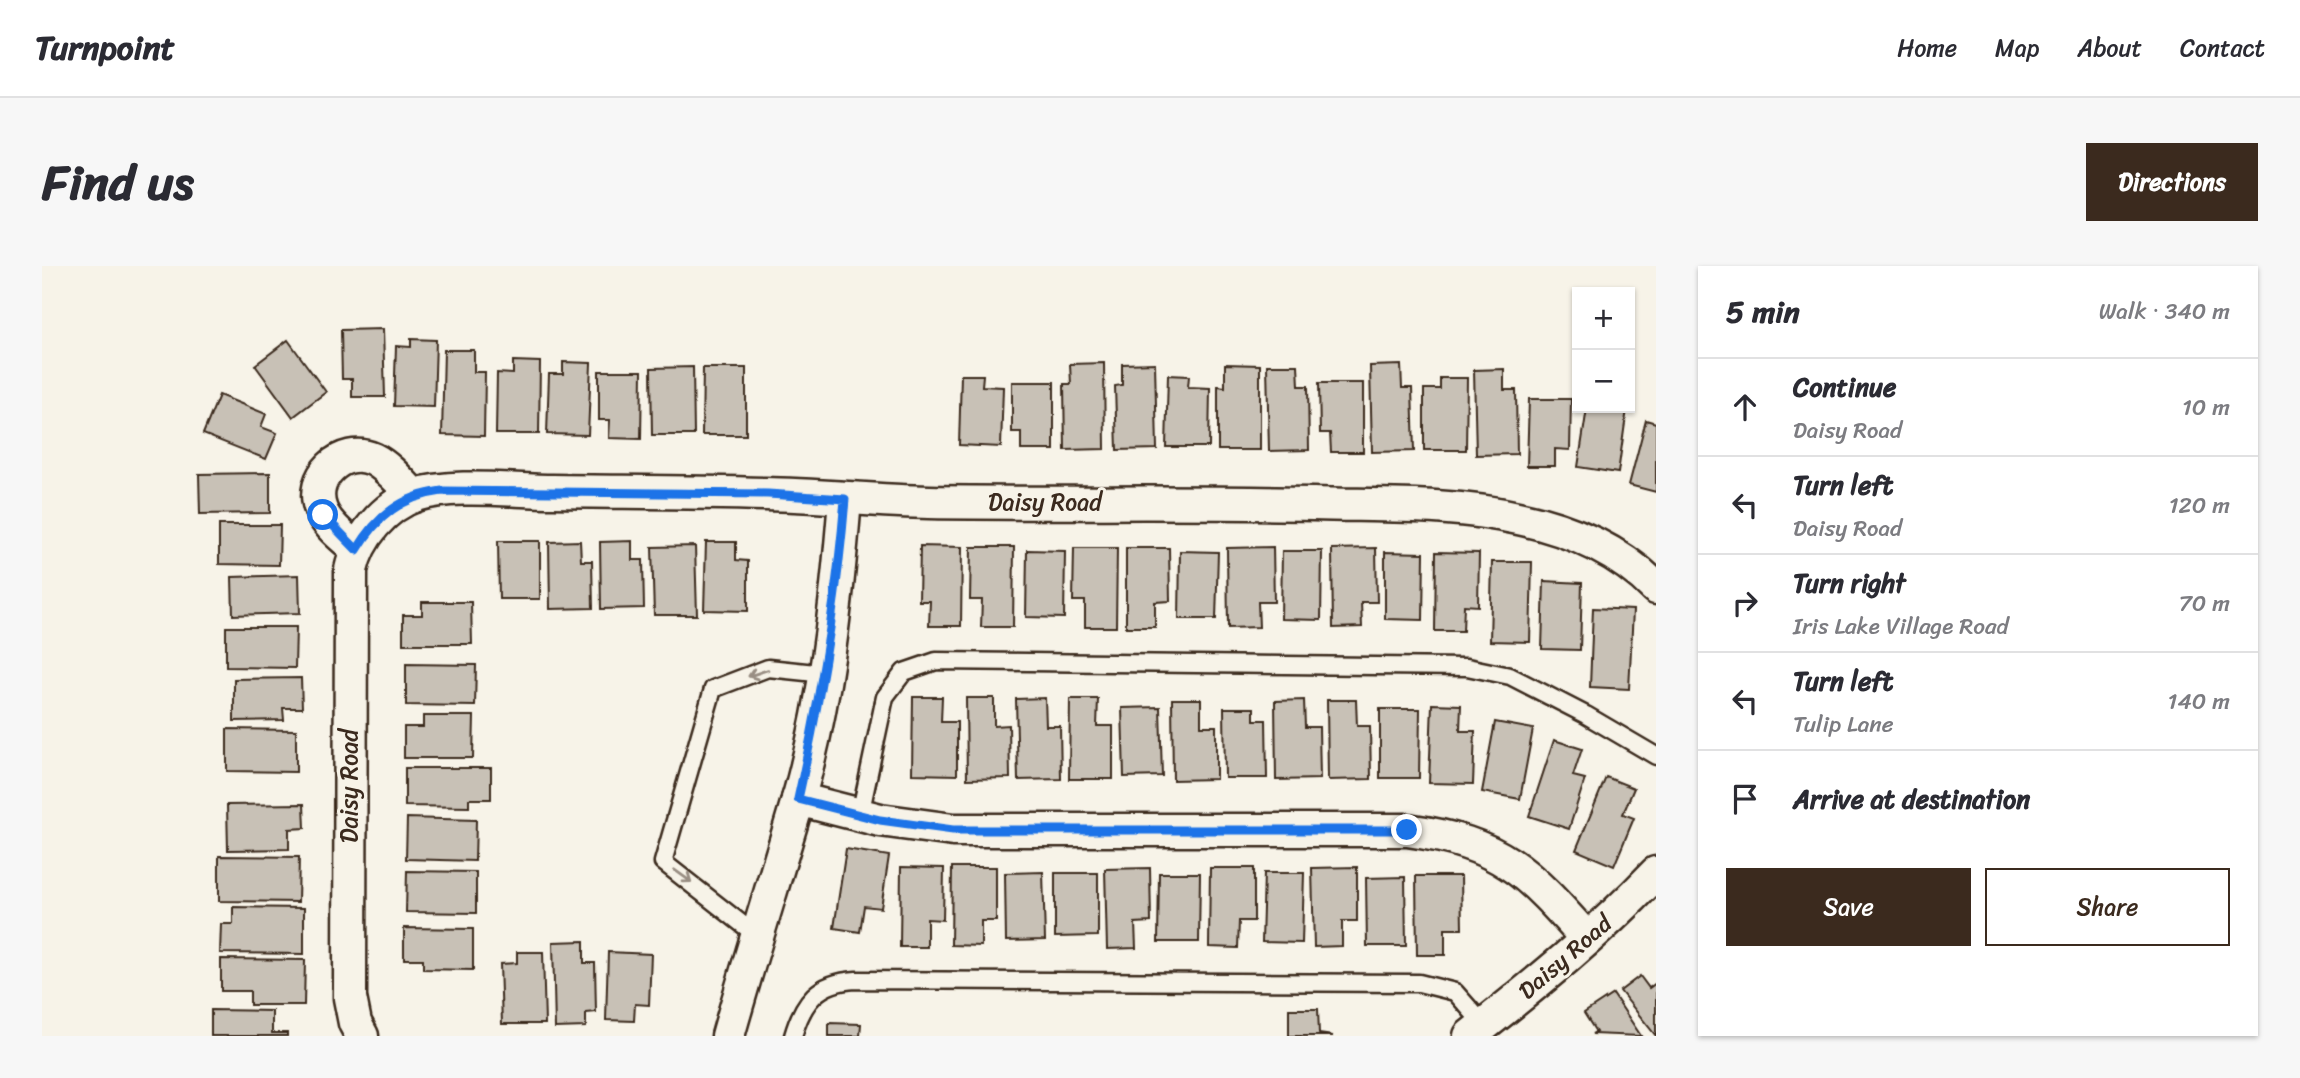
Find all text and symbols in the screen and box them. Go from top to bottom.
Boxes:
text: Turnpoint [35,19,175,77]
text: Home [1897,27,1957,69]
text: Map [1995,27,2039,69]
text: About [2077,27,2142,69]
text: Contact [2180,27,2265,69]
text: Find us [42,139,194,226]
button: Directions [2086,143,2258,221]
text: 5 min [1726,285,1800,339]
map controls [1572,287,1635,413]
button: + [1572,287,1635,350]
text: Walk · 340 m [2099,291,2230,332]
button: − [1572,350,1635,413]
text: Continue [1793,364,1896,410]
text: 10 m [2182,387,2230,428]
icon: ahead [1726,388,1764,426]
text: Daisy Road [1793,410,1902,451]
text: Turn left [1793,462,1893,508]
street label: Daisy Road [988,481,1103,523]
text: 120 m [2169,485,2230,526]
icon: left [1726,486,1764,524]
route start [307,499,338,530]
text: Daisy Road [1793,508,1902,549]
text: Turn right [1793,560,1906,606]
text: 70 m [2179,583,2230,624]
icon: right [1726,584,1764,622]
text: Iris Lake Village Road [1793,606,2009,647]
text: Turn left [1793,658,1893,704]
one-way arrow [748,667,770,680]
text: 140 m [2168,681,2230,722]
icon: left [1726,682,1764,720]
text: Tulip Lane [1793,704,1894,745]
street label: Daisy Road [328,728,370,843]
text: Arrive at destination [1793,776,2030,822]
icon: arrive [1726,780,1764,818]
route end [1391,814,1422,845]
button: Save [1726,868,1971,946]
button: Share [1985,868,2230,946]
one-way arrow [673,869,692,883]
street label: Daisy Road [1508,903,1623,1010]

